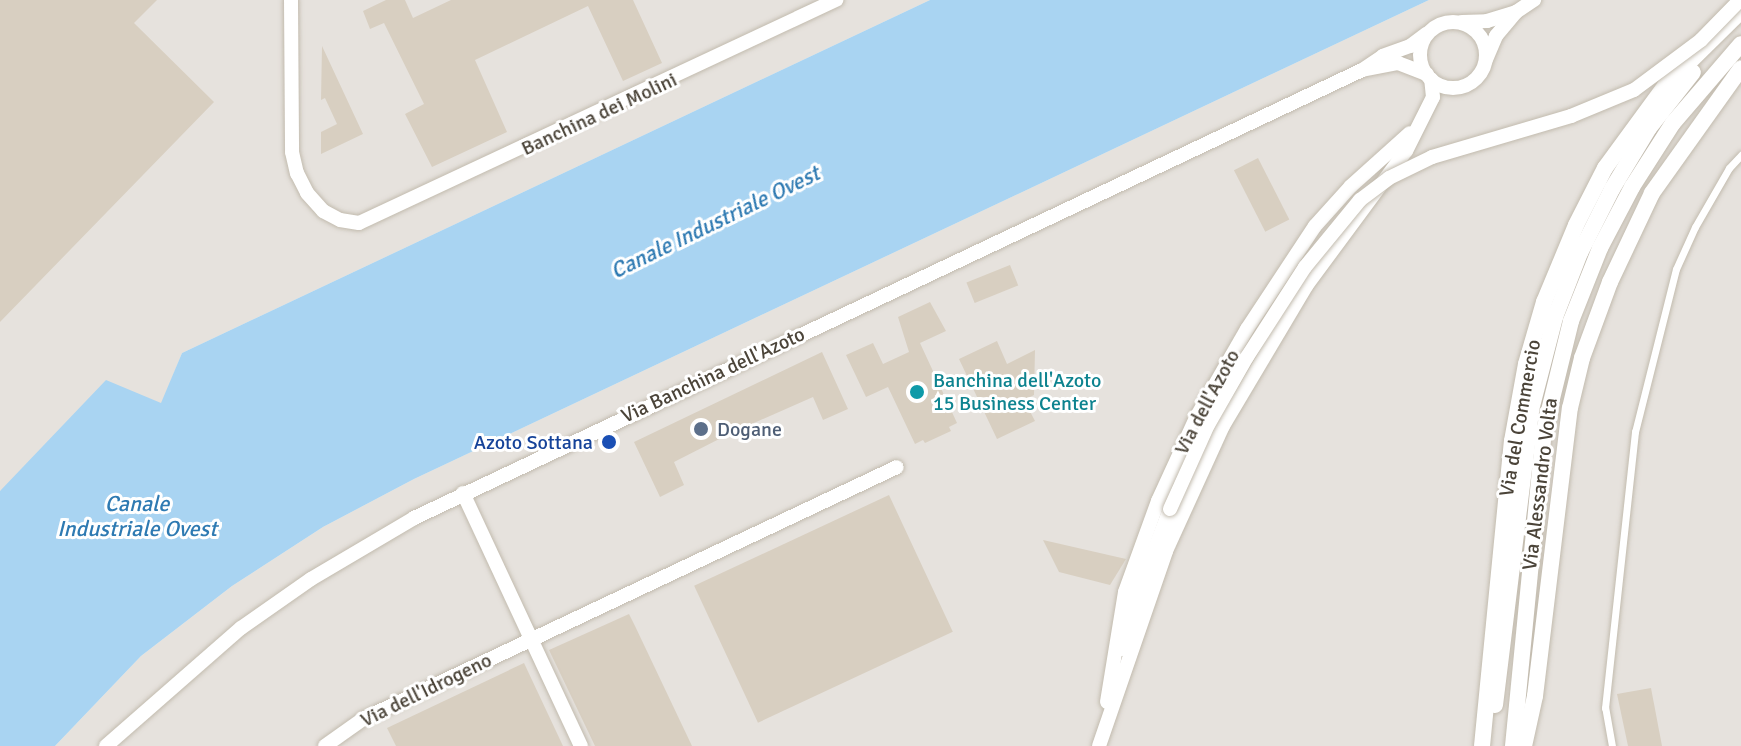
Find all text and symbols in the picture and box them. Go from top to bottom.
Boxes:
street label: Banchina dei Molini [517,67,681,161]
water label: Canale Industriale Ovest [606,160,824,284]
street label: Via Banchina dell'Azoto [617,322,809,428]
street label: Via del Commercio [1494,338,1546,498]
street label: Via dell'Azoto [1169,345,1245,459]
place label: Banchina dell'Azoto 15 Business Center [933,368,1101,415]
marker: Banchina dell'Azoto 15 Business Center [908,383,926,401]
street label: Via Alessandro Volta [1518,396,1562,572]
place label: Dogane [717,417,782,441]
marker: Dogane [692,420,710,438]
place label: Azoto Sottana [474,430,593,454]
marker: Azoto Sottana [600,433,618,451]
water label: Canale Industriale Ovest [57,490,217,542]
street label: Via dell'Idrogeno [357,648,495,732]

